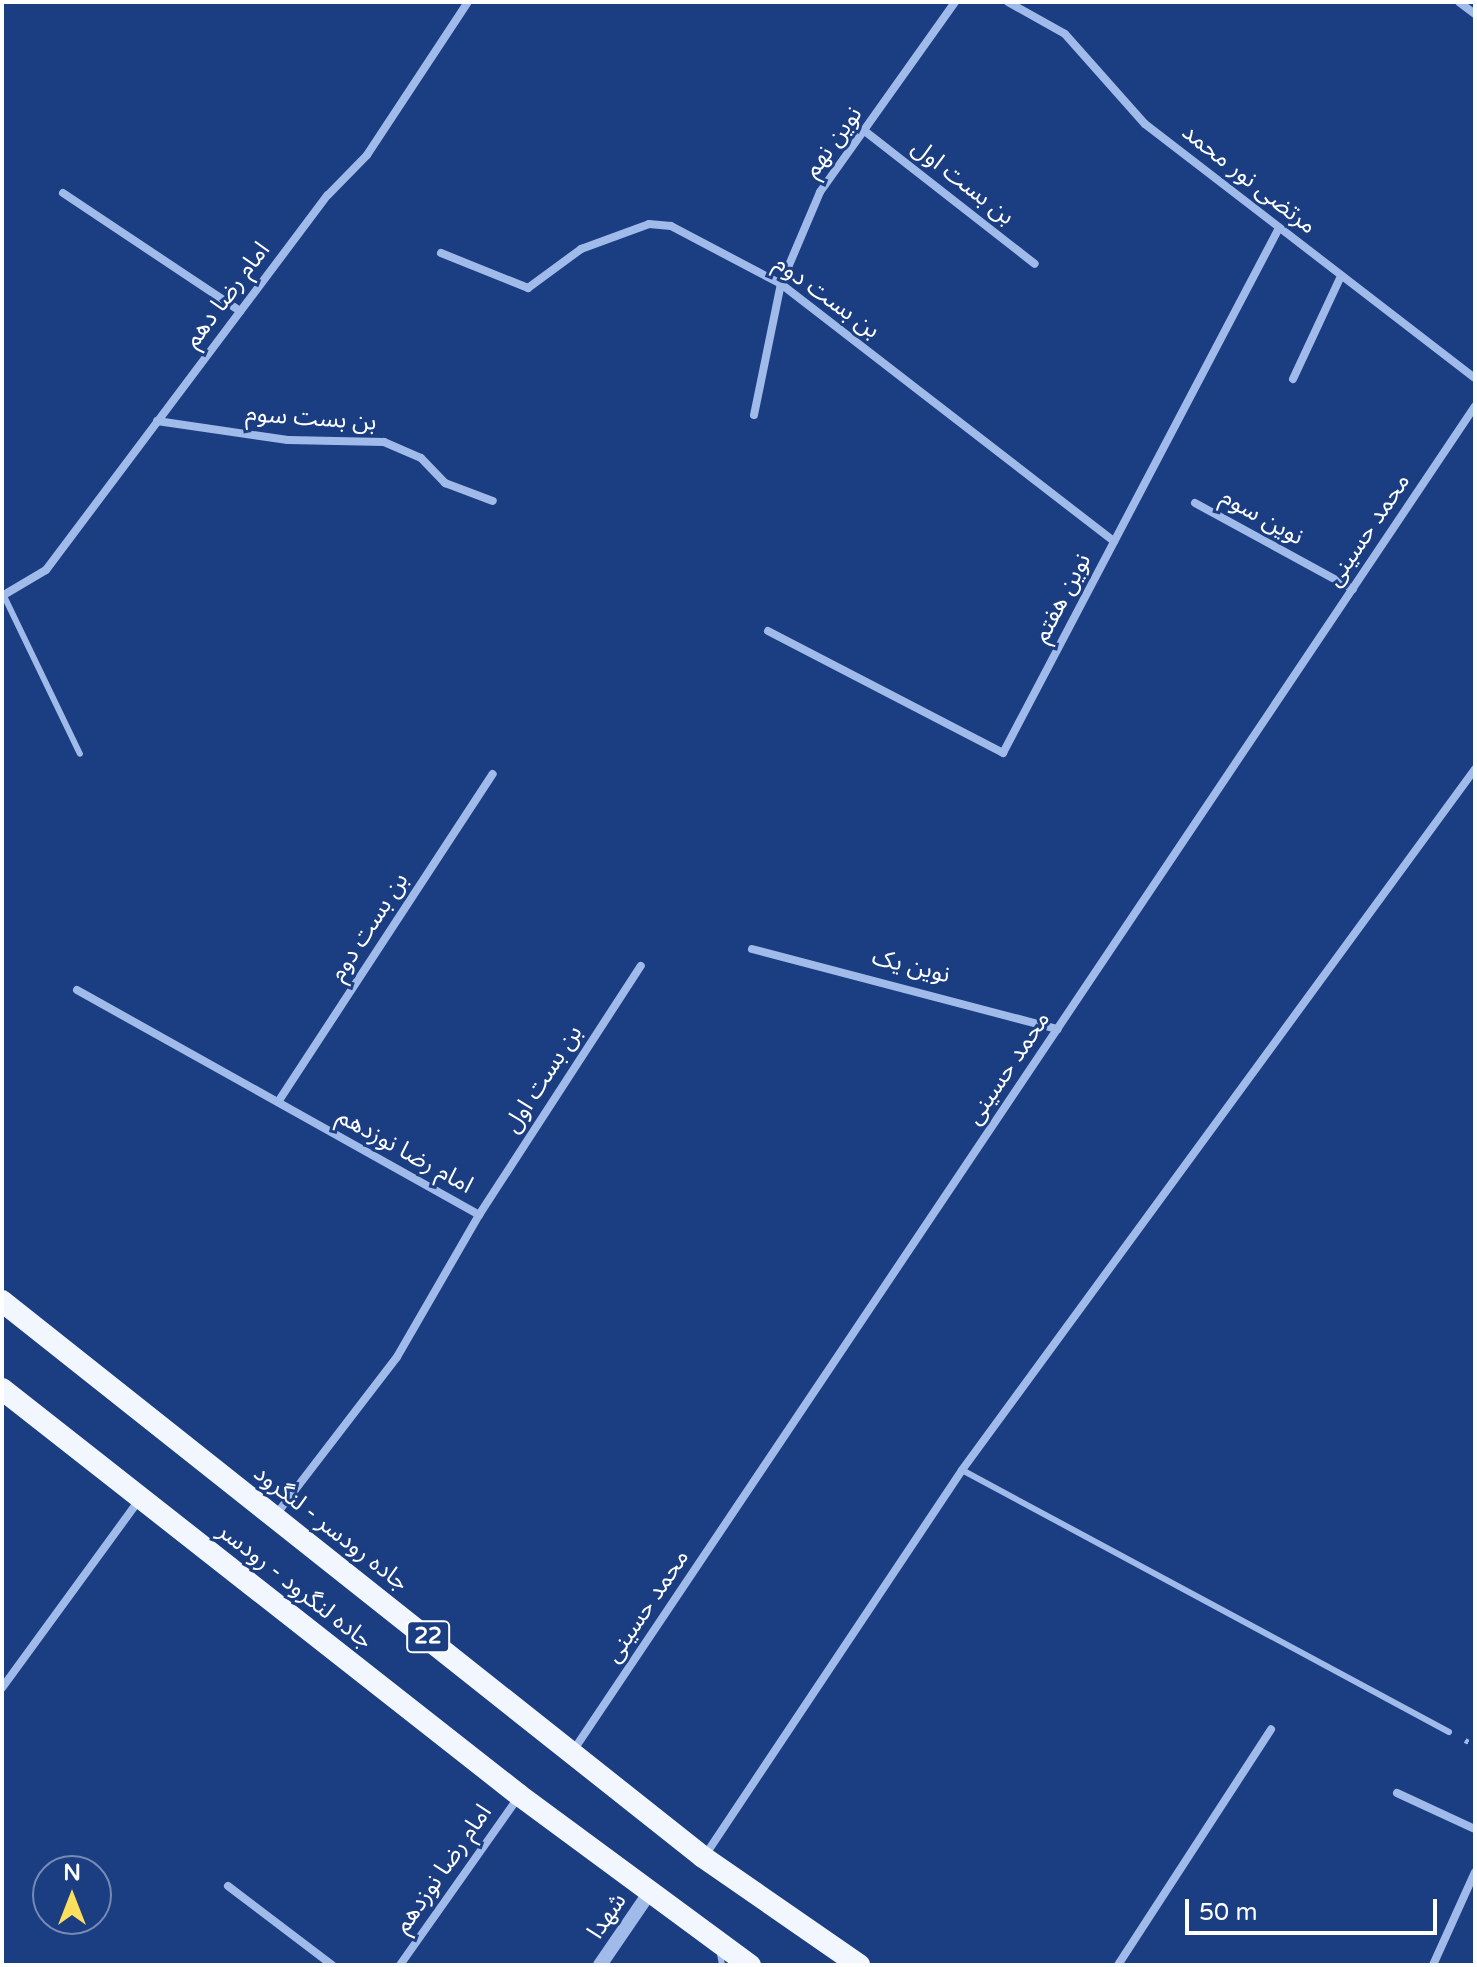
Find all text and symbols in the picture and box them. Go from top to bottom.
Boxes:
street label: نوین نهم [798,101,868,183]
street label: مرتضی نور محمد [1176,118,1322,240]
street label: بن بست اول [906,133,1020,231]
street label: امام رضا دهم [178,236,276,354]
street label: بن بست دوم [769,249,885,345]
street label: بن بست سوم [245,399,377,437]
street label: محمد حسینی [1320,468,1416,592]
street label: نوین سوم [1215,482,1309,552]
street label: نوین هفتم [1027,548,1097,648]
street label: بن بست دوم [323,867,415,987]
street label: نوین یک [869,942,953,990]
street label: محمد حسینی [960,1006,1056,1130]
street label: بن بست اول [498,1020,588,1138]
street label: امام رضا نوزدهم [332,1102,478,1200]
street label: جاده رودسر - لنگرود [248,1459,414,1597]
street label: جاده لنگرود - رودسر [212,1517,378,1655]
street label: محمد حسینی [599,1544,695,1668]
road number: 22 [406,1619,450,1655]
street label: امام رضا نوزدهم [388,1799,498,1939]
north arrow [32,1855,112,1935]
text: N [63,1860,81,1886]
scale bar [1189,1883,1441,1933]
street label: شهدا [581,1887,633,1945]
text: 50 m [1199,1898,1257,1927]

